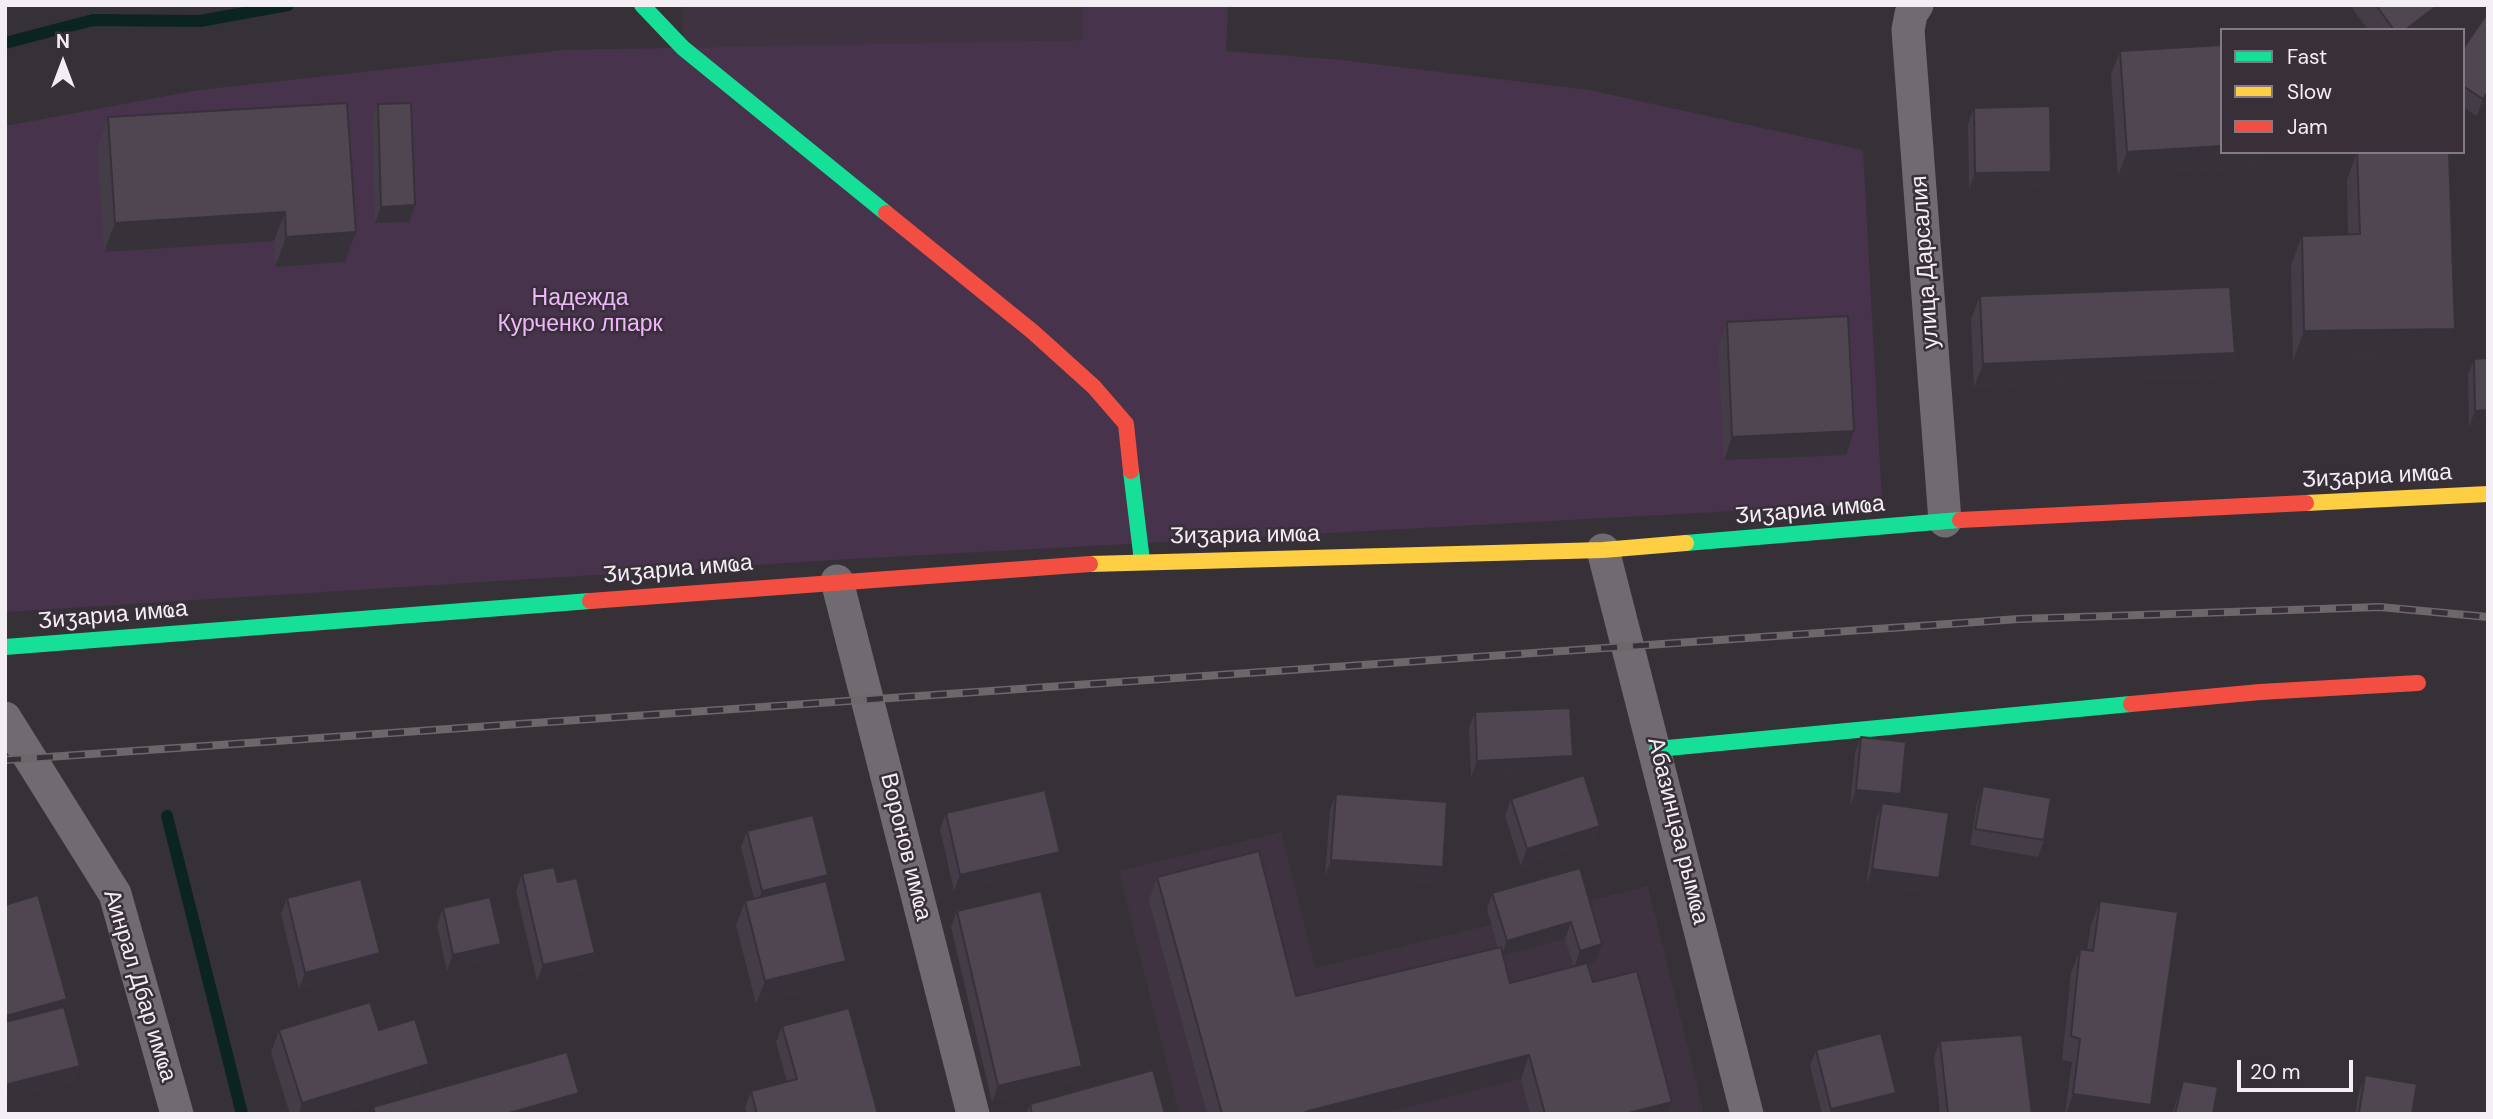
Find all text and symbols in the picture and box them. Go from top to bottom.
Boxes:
north arrow [28,28,98,98]
legend [2220,28,2465,154]
text: N [56,29,70,54]
text: Fast [2287,43,2327,71]
text: Slow [2287,78,2332,106]
text: Jam [2287,113,2328,141]
street label: улица Дарсалия [1906,174,1946,350]
park label: Надежда Курченко лпарк [497,285,663,339]
street label: Ӡиӡариа имҩа [2301,459,2453,495]
street label: Ӡиӡариа имҩа [1734,491,1886,531]
street label: Ӡиӡариа имҩа [1170,521,1320,551]
street label: Ӡиӡариа имҩа [602,550,754,590]
street label: Ӡиӡариа имҩа [37,596,189,636]
street label: Абазинцәа рымҩа [1640,735,1714,927]
street label: Воронов имҩа [873,770,937,924]
street label: Аинрал Дбар имҩа [97,887,181,1085]
scale bar [2241,1046,2356,1090]
text: 20 m [2250,1058,2301,1086]

